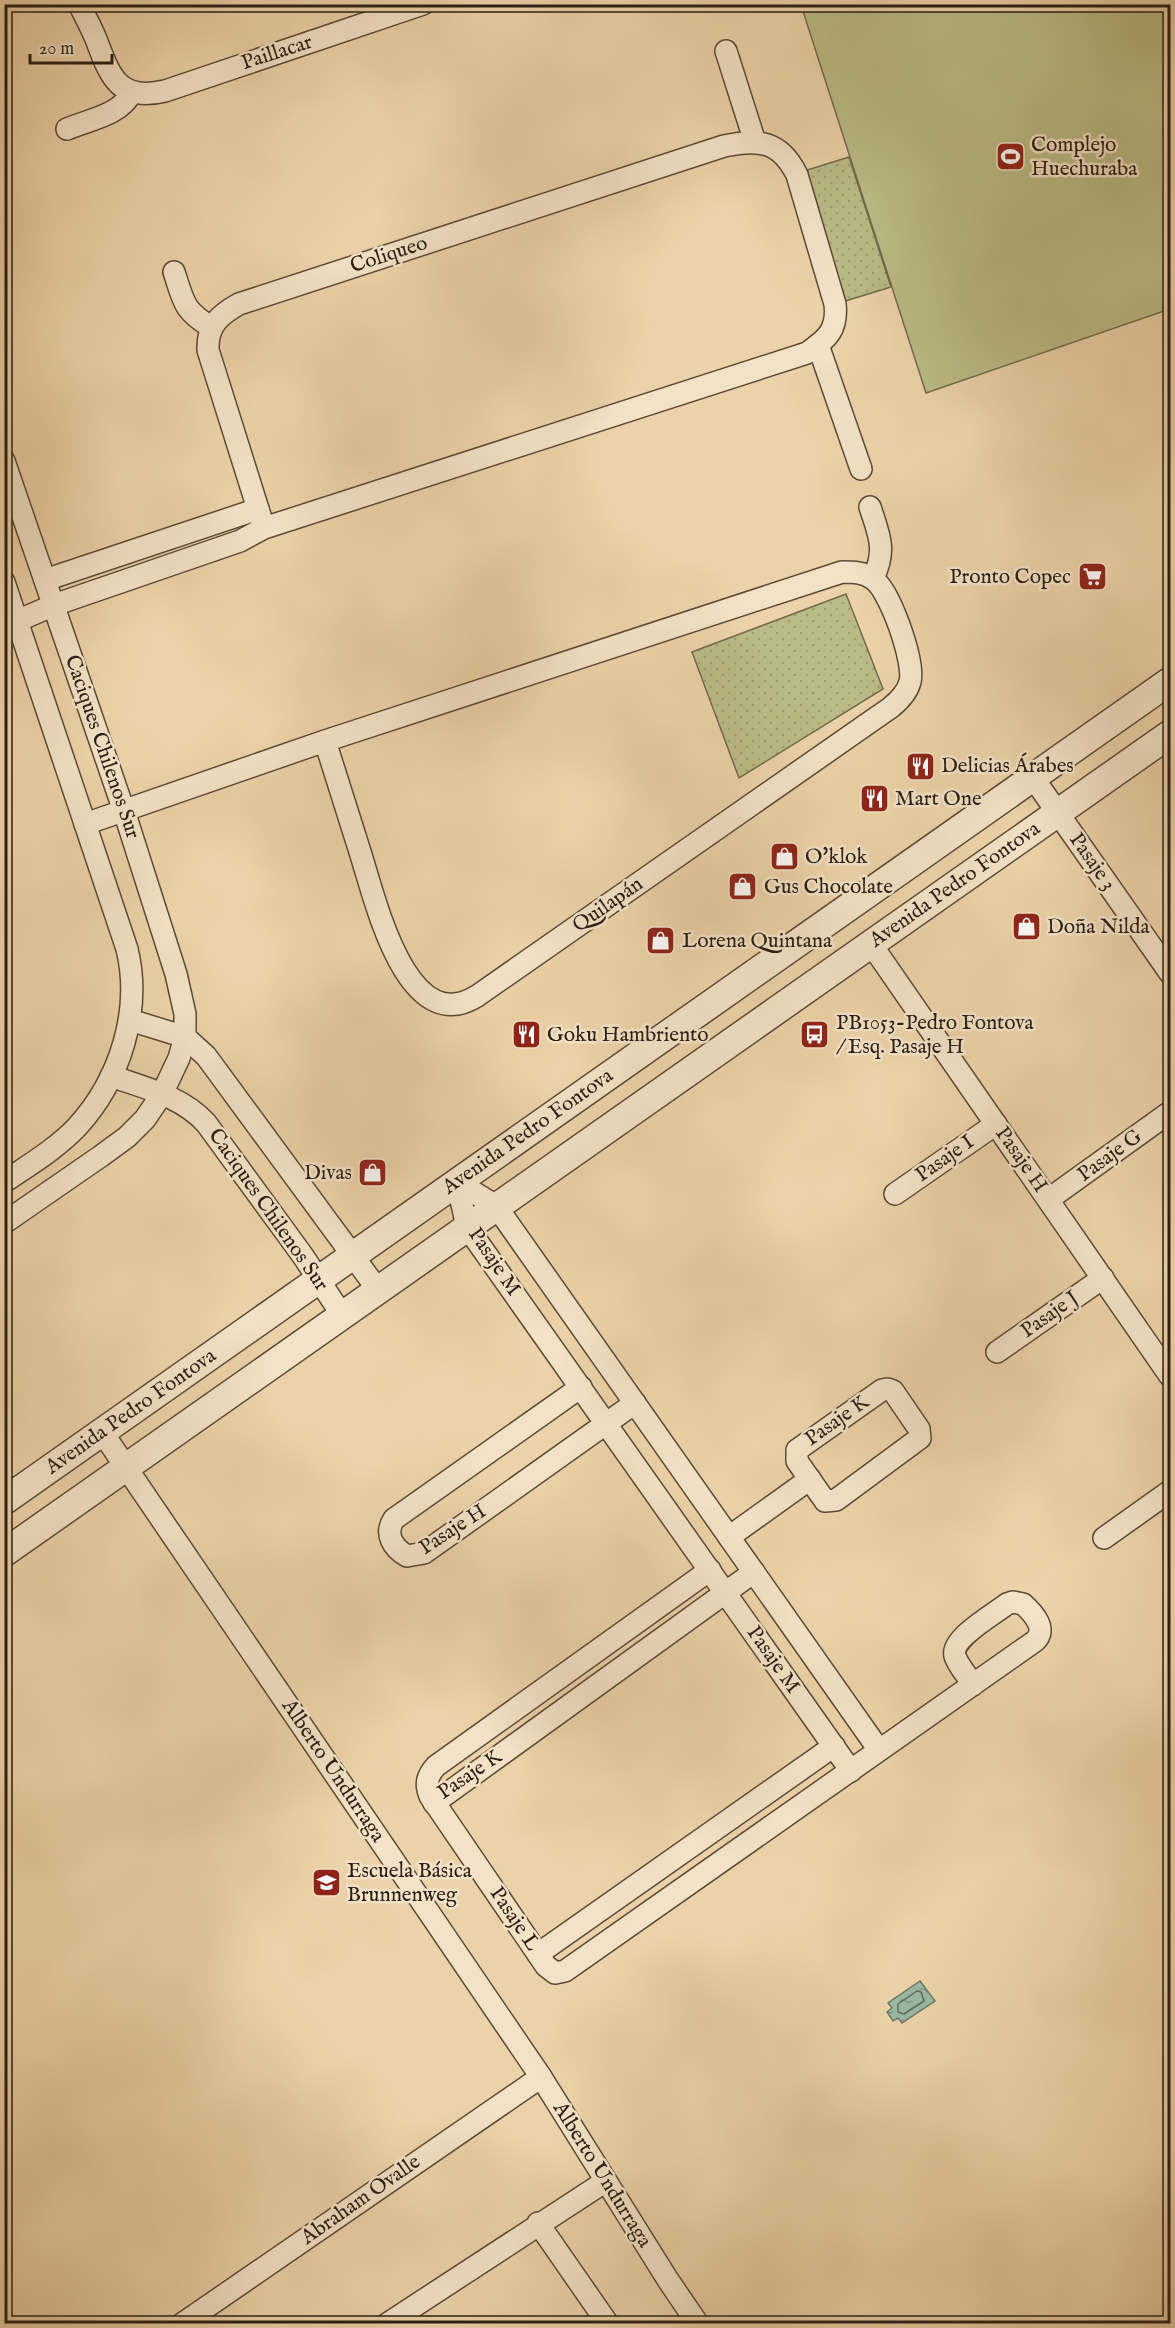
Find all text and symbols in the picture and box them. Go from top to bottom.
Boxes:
scale bar [30,27,112,65]
street label: Paillacar [238,29,316,77]
text: 20 m [39,38,74,61]
place label: Complejo Huechuraba [1031,132,1138,183]
sports icon: Complejo Huechuraba [994,141,1026,173]
street label: Coliqueo [347,230,431,280]
supermarket icon: Pronto Copec [1076,561,1108,593]
place label: Pronto Copec [949,564,1071,591]
street label: Caciques Chilenos Sur [58,652,146,843]
restaurant icon: Delicias Árabes [904,750,936,782]
place label: Delicias Árabes [941,752,1074,780]
restaurant icon: Mart One [858,783,890,815]
place label: Mart One [895,786,982,813]
street label: Avenida Pedro Fontova [863,815,1046,955]
street label: Pasaje 3 [1062,828,1122,896]
shop icon: O'klok [768,841,800,873]
place label: O'klok [805,844,868,871]
street label: Quilapán [567,871,649,939]
shop icon: Gus Chocolate [727,871,759,903]
place label: Gus Chocolate [764,874,893,901]
shop icon: Doña Nilda [1010,911,1042,943]
place label: Doña Nilda [1047,914,1150,941]
shop icon: Lorena Quintana [645,925,677,957]
place label: Lorena Quintana [682,928,833,955]
place label: PB1053-Pedro Fontova / Esq. Pasaje H [836,1010,1035,1061]
restaurant icon: Goku Hambriento [510,1019,542,1051]
bus stop icon: PB1053-Pedro Fontova / Esq. Pasaje H [799,1019,831,1051]
place label: Goku Hambriento [547,1022,709,1049]
street label: Avenida Pedro Fontova [436,1062,619,1202]
street label: Pasaje H [988,1122,1054,1198]
street label: Caciques Chilenos Sur [202,1123,334,1297]
street label: Pasaje G [1072,1123,1148,1189]
street label: Pasaje I [910,1129,980,1189]
shop icon: Divas [357,1157,389,1189]
place label: Divas [304,1160,352,1187]
street label: Pasaje M [461,1223,527,1301]
street label: Pasaje J [1015,1285,1085,1345]
street label: Avenida Pedro Fontova [39,1342,222,1482]
street label: Pasaje K [800,1389,875,1453]
street label: Pasaje H [414,1498,492,1562]
street label: Pasaje M [740,1621,806,1699]
street label: Alberto Undurraga [275,1693,391,1849]
street label: Pasaje K [433,1743,508,1806]
place label: Escuela Básica Brunnenweg [347,1858,473,1909]
school or university icon: Escuela Básica Brunnenweg [310,1867,342,1899]
street label: Pasaje L [483,1882,545,1956]
street label: Alberto Undurraga [546,2096,658,2254]
street label: Abraham Ovalle [295,2149,426,2252]

